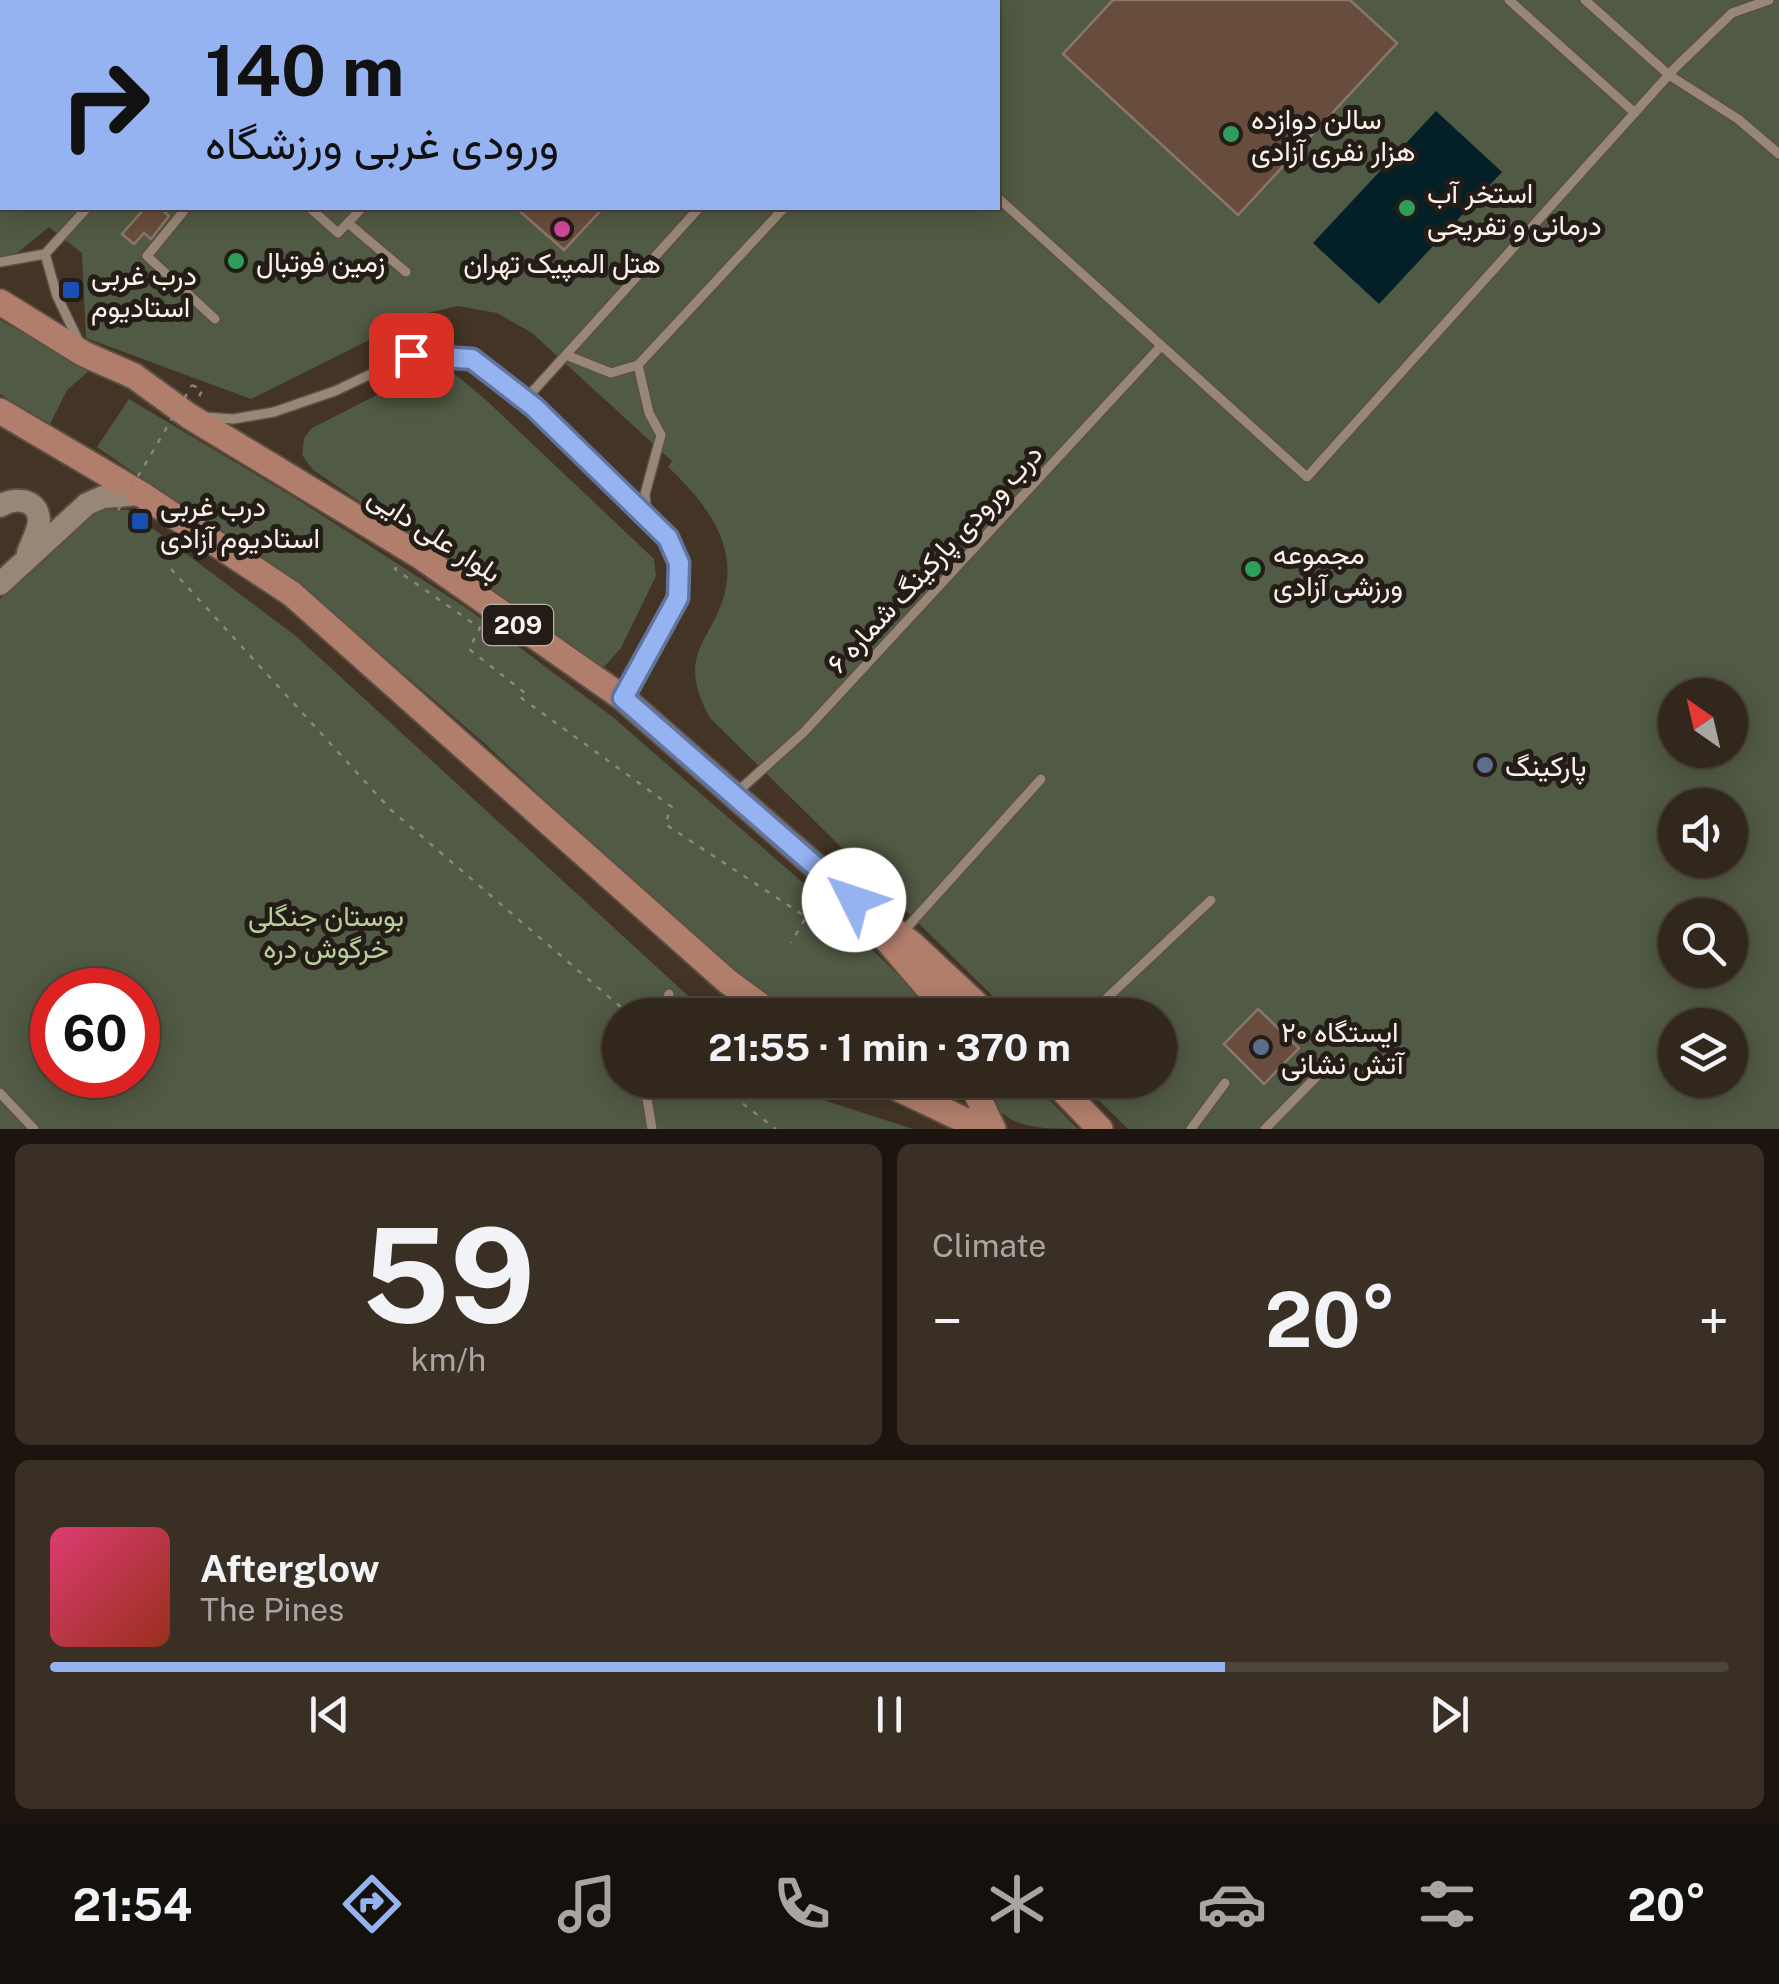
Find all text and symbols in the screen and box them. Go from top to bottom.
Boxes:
text: 140 m [205,29,404,112]
icon: right [40,40,170,170]
place label: سالن دوازده هزار نفری آزادی [1251,102,1415,169]
text: ورودی غربی ورزشگاه [205,116,559,169]
marker: سالن دوازده هزار نفری آزادی [1220,123,1242,145]
place label: استخر آب درمانی و تفریحی [1427,176,1602,243]
marker: استخر آب درمانی و تفریحی [1396,197,1418,219]
marker: هتل المپیک تهران [551,218,573,240]
place label: زمین فوتبال [256,245,385,280]
place label: هتل المپیک تهران [463,246,661,282]
marker: زمین فوتبال [225,250,247,272]
place label: درب غربی استادیوم [91,258,197,326]
marker: درب غربی استادیوم [60,279,82,301]
pin [369,313,454,398]
icon: arrive [384,328,439,383]
street label: درب ورودی پارکینگ شماره ۶ [819,437,1051,681]
street label: بلوار علی دایی [361,479,508,591]
place label: درب غربی استادیوم آزادی [160,489,320,557]
marker: درب غربی استادیوم آزادی [129,510,151,532]
place label: مجموعه ورزشی آزادی [1273,537,1403,604]
marker: مجموعه ورزشی آزادی [1242,558,1264,580]
road number: 209 [483,605,553,645]
north arrow [1658,678,1748,768]
map controls [1658,678,1748,1098]
place label: پارکینگ [1505,749,1586,785]
marker: پارکینگ [1474,754,1496,776]
button: sound [1658,788,1748,878]
position arrow [802,848,906,952]
button: search [1658,898,1748,988]
park label: بوستان جنگلی خرگوش دره [248,899,404,966]
speed limit sign: 60 [30,968,160,1098]
button: layers [1658,1008,1748,1098]
place label: ایستگاه ۲۰ آتش نشانی [1281,1015,1406,1081]
text: 21:55 · 1 min · 370 m [708,1025,1071,1070]
marker: ایستگاه ۲۰ آتش نشانی [1250,1036,1272,1058]
text: 59 [362,1200,535,1352]
text: Climate [932,1227,1046,1264]
text: 20° [1265,1276,1396,1364]
text: − [932,1289,963,1353]
text: + [1698,1289,1729,1353]
text: km/h [411,1341,486,1378]
text: Afterglow [200,1546,380,1591]
text: The Pines [200,1591,344,1628]
icon: previous [302,1687,357,1742]
icon: pause [862,1687,917,1742]
icon: next [1422,1687,1477,1742]
icon: directions [337,1869,407,1939]
icon: music [552,1869,622,1939]
icon: phone [767,1869,837,1939]
icon: climate [982,1869,1052,1939]
icon: car [1197,1869,1267,1939]
icon: filters [1412,1869,1482,1939]
text: 21:54 [73,1878,192,1931]
text: 20° [1627,1878,1706,1931]

